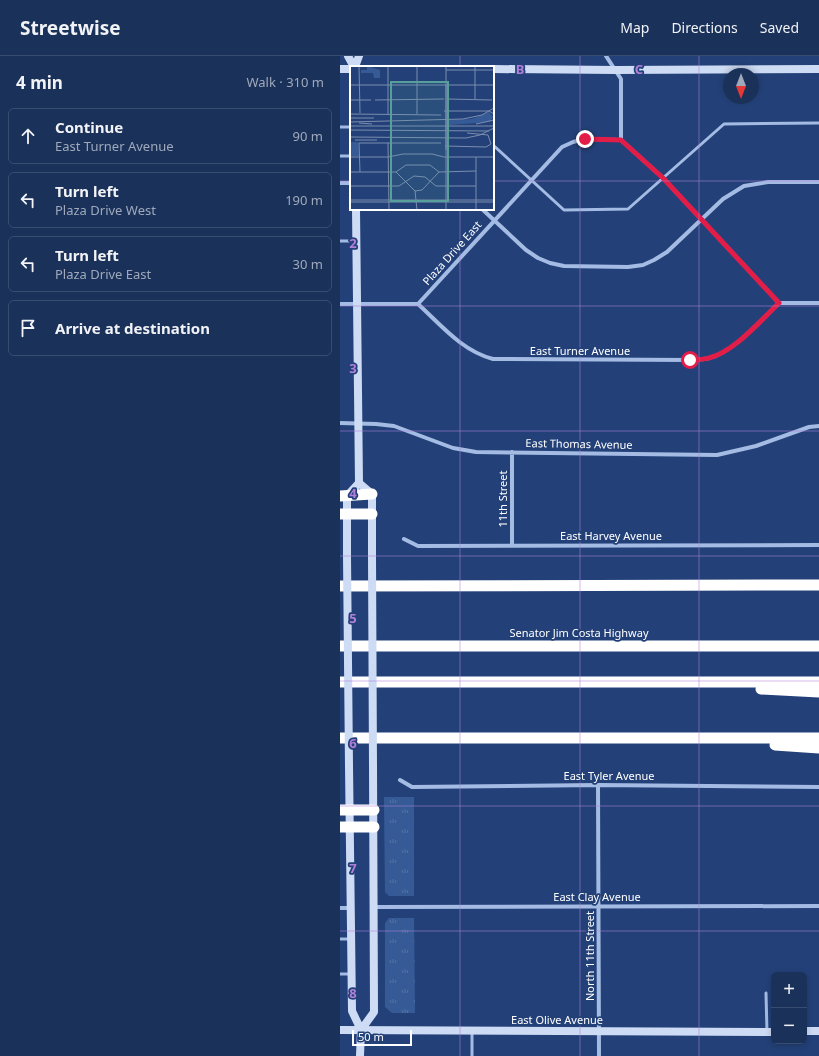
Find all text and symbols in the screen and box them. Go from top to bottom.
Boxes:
text: Streetwise [20,15,121,41]
text: Map [620,18,649,37]
text: Directions [671,18,738,37]
text: Saved [760,18,799,37]
text: B [516,60,524,78]
text: C [635,60,643,78]
inset map [350,66,494,210]
north arrow [723,68,759,104]
text: 4 min [16,71,63,94]
text: Walk · 310 m [246,73,324,91]
text: Continue [55,117,123,137]
icon: ahead [17,125,39,147]
text: 90 m [293,127,323,145]
route end [576,130,594,148]
text: East Turner Avenue [55,137,174,155]
text: Turn left [55,181,119,201]
icon: left [17,189,39,211]
text: 190 m [285,191,323,209]
text: Plaza Drive West [55,201,156,219]
street label: Plaza Drive East [419,217,484,288]
text: 2 [349,234,357,252]
text: Turn left [55,245,119,265]
icon: left [17,253,39,275]
text: 30 m [293,255,323,273]
text: Plaza Drive East [55,265,151,283]
icon: arrive [17,317,39,339]
text: Arrive at destination [55,318,210,338]
street label: East Turner Avenue [530,343,630,358]
route start [681,351,699,369]
text: 3 [349,359,357,377]
street label: East Thomas Avenue [525,435,633,452]
street label: 11th Street [495,471,510,527]
text: 4 [349,484,357,502]
street label: East Harvey Avenue [560,528,662,543]
text: 5 [349,609,357,627]
street label: Senator Jim Costa Highway [509,625,649,640]
text: 6 [349,734,357,752]
street label: East Tyler Avenue [564,768,654,783]
text: 7 [349,859,357,877]
street label: East Clay Avenue [553,889,641,904]
street label: North 11th Street [582,911,597,1001]
map controls [771,972,807,1044]
button: + [771,972,807,1008]
text: 8 [349,984,357,1002]
button: − [771,1008,807,1044]
street label: East Olive Avenue [511,1012,603,1027]
scale bar [352,1028,412,1047]
text: 50 m [358,1029,384,1044]

